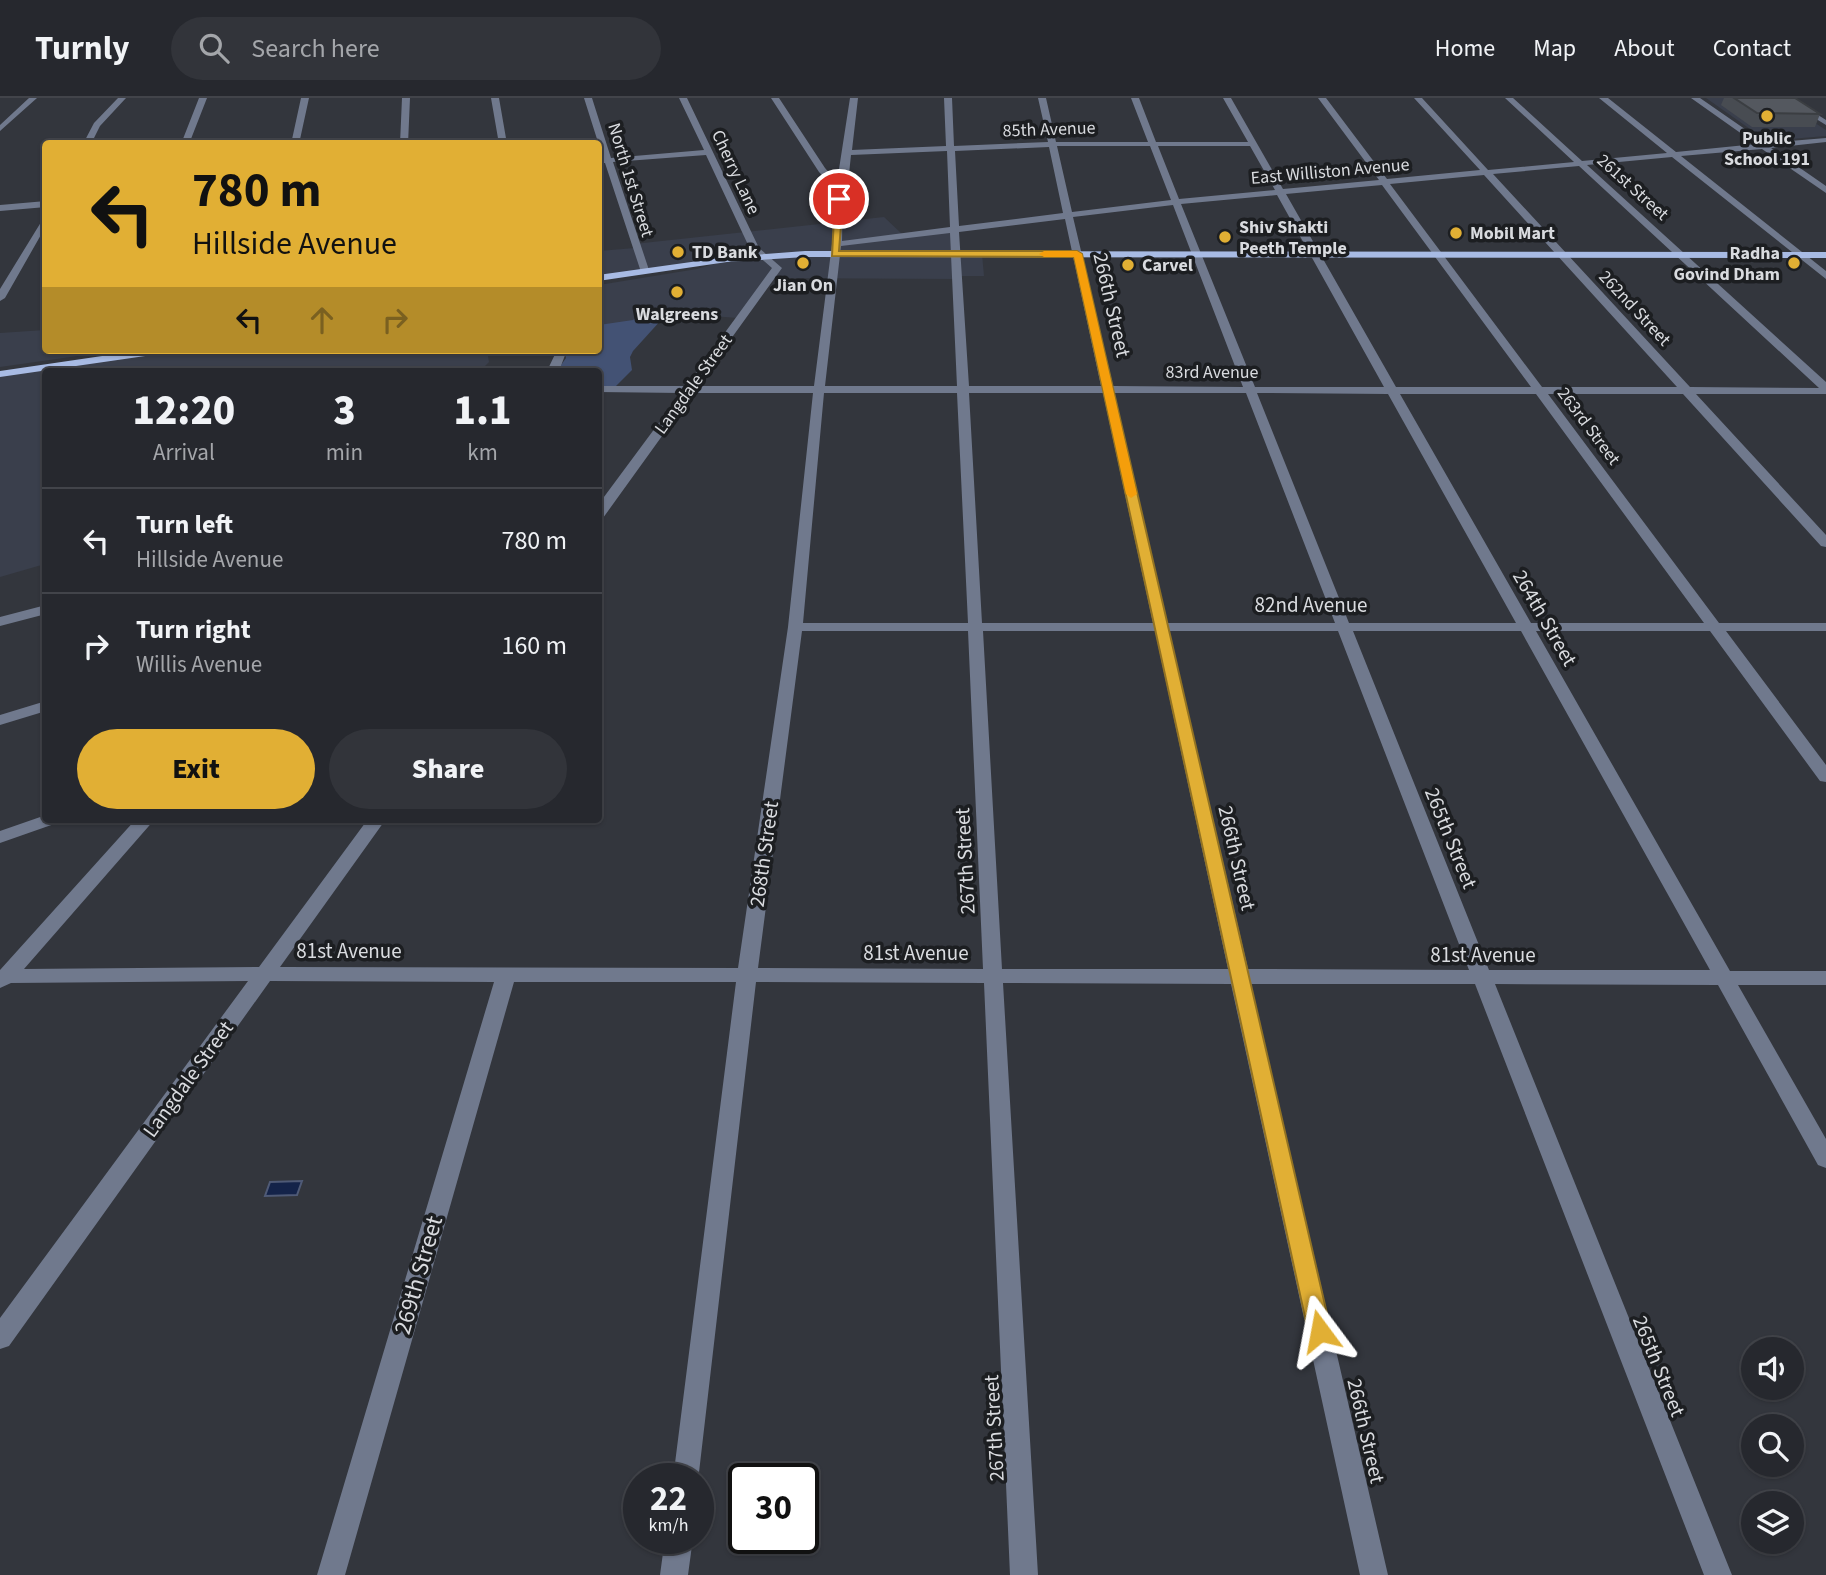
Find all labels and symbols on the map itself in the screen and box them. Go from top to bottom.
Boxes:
marker: Public School 191 [1759,108,1775,124]
street label: 85th Avenue [1002,115,1096,144]
street label: North 1st Street [601,120,660,240]
street label: Cherry Lane [705,126,766,219]
place label: Public School 191 [1724,126,1810,172]
street label: 261st Street [1591,148,1674,226]
street label: East Williston Avenue [1250,152,1411,191]
pin [809,169,869,229]
place label: Shiv Shakti Peeth Temple [1239,215,1347,261]
place label: Mobil Mart [1470,221,1555,246]
marker: Mobil Mart [1448,225,1464,241]
marker: Shiv Shakti Peeth Temple [1217,229,1233,245]
place label: TD Bank [692,240,758,265]
place label: Radha Govind Dham [1673,241,1780,287]
marker: TD Bank [670,244,686,260]
street label: 266th Street [1085,250,1139,360]
place label: Carvel [1142,253,1193,278]
marker: Jian On [795,255,811,271]
marker: Radha Govind Dham [1786,255,1802,271]
marker: Carvel [1120,257,1136,273]
street label: 262nd Street [1593,265,1676,352]
place label: Jian On [773,273,833,298]
marker: Walgreens [669,284,685,300]
place label: Walgreens [636,302,718,327]
street label: Langdale Street [649,329,738,439]
street label: 83rd Avenue [1165,360,1259,385]
street label: 263rd Street [1551,382,1626,470]
street label: 264th Street [1505,564,1585,672]
street label: 82nd Avenue [1255,590,1367,620]
street label: 265th Street [1417,783,1485,893]
street label: 268th Street [742,799,786,909]
street label: 266th Street [1210,803,1264,913]
street label: 267th Street [947,807,983,915]
street label: 81st Avenue [296,936,402,966]
street label: 81st Avenue [863,938,969,968]
street label: 81st Avenue [1430,940,1536,970]
street label: Langdale Street [135,1015,241,1143]
street label: 269th Street [385,1212,452,1339]
position arrow [1283,1294,1357,1368]
street label: 265th Street [1625,1311,1693,1421]
street label: 267th Street [976,1374,1012,1482]
street label: 266th Street [1339,1376,1393,1486]
speed limit sign: 30 [728,1463,819,1554]

